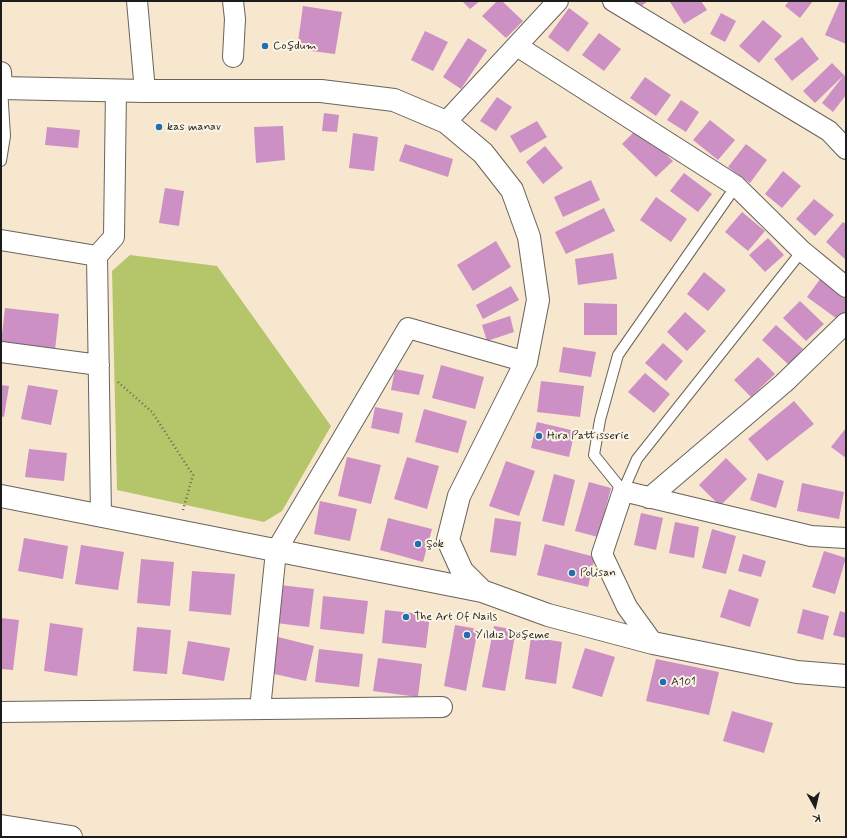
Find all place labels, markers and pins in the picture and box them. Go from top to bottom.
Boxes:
place label: Coşdum [273,39,317,53]
marker: Coşdum [260,41,270,51]
place label: kas manav [167,120,221,134]
marker: kas manav [154,122,164,132]
place label: Hira Pattisserie [547,429,629,443]
marker: Hira Pattisserie [534,431,544,441]
place label: Şok [426,537,444,551]
marker: Şok [413,539,423,549]
place label: Polisan [580,566,616,580]
marker: Polisan [567,568,577,578]
place label: The Art Of Nails [414,610,497,624]
marker: The Art Of Nails [401,612,411,622]
place label: Yıldız Döşeme [475,628,549,642]
marker: Yıldız Döşeme [462,630,472,640]
place label: A101 [671,675,696,689]
marker: A101 [658,677,668,687]

